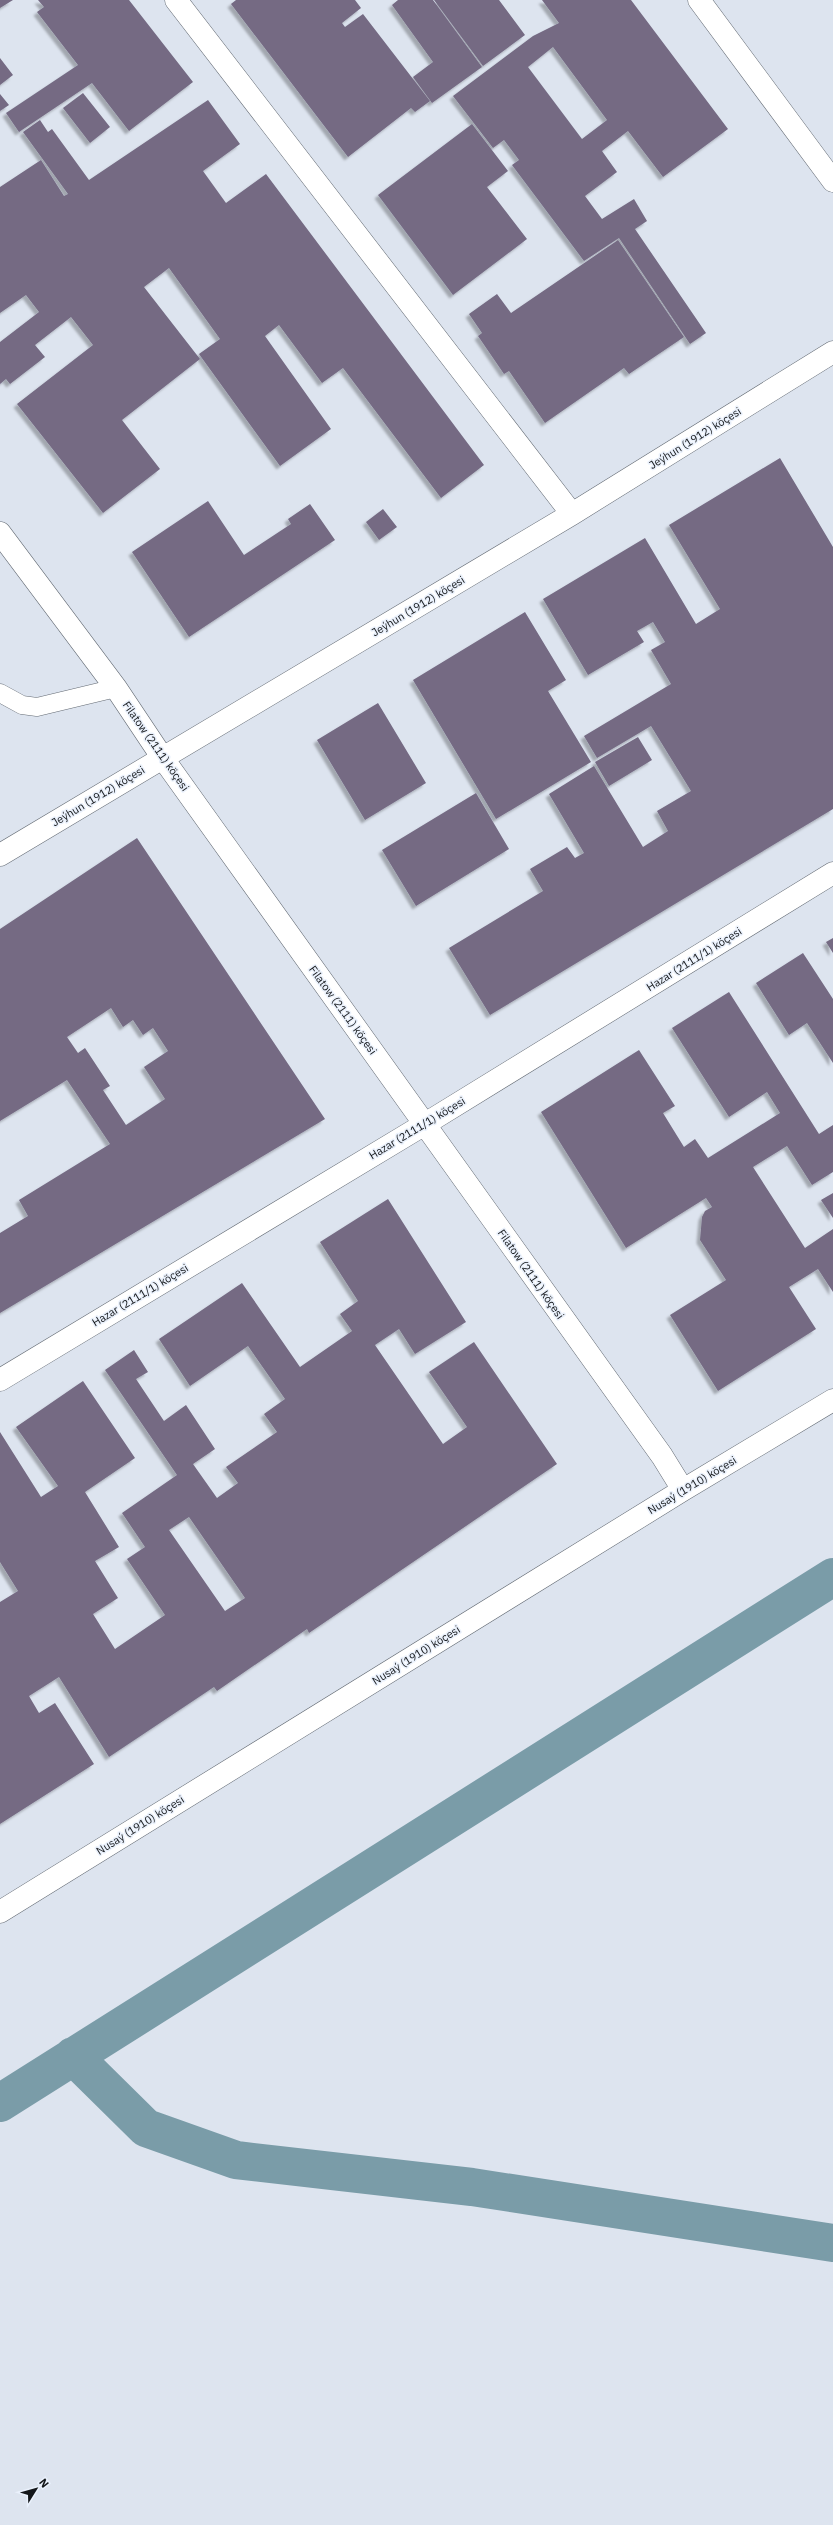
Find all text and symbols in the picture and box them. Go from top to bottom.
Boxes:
street label: Jeýhun (1912) köçesi [646,404,744,472]
street label: Jeýhun (1912) köçesi [369,573,467,639]
street label: Filatow (2111) köçesi [120,698,192,794]
street label: Jeýhun (1912) köçesi [49,763,147,829]
street label: Hazar (2111/1) köçesi [644,924,744,994]
street label: Filatow (2111) köçesi [306,963,380,1057]
street label: Hazar (2111/1) köçesi [366,1094,468,1162]
street label: Filatow (2111) köçesi [495,1226,567,1322]
street label: Hazar (2111/1) köçesi [89,1261,191,1329]
street label: Nusaý (1910) köçesi [645,1453,739,1517]
street label: Nusaý (1910) köçesi [369,1622,463,1688]
street label: Nusaý (1910) köçesi [93,1792,187,1858]
north arrow [16,2469,56,2509]
text: N [36,2476,52,2490]

